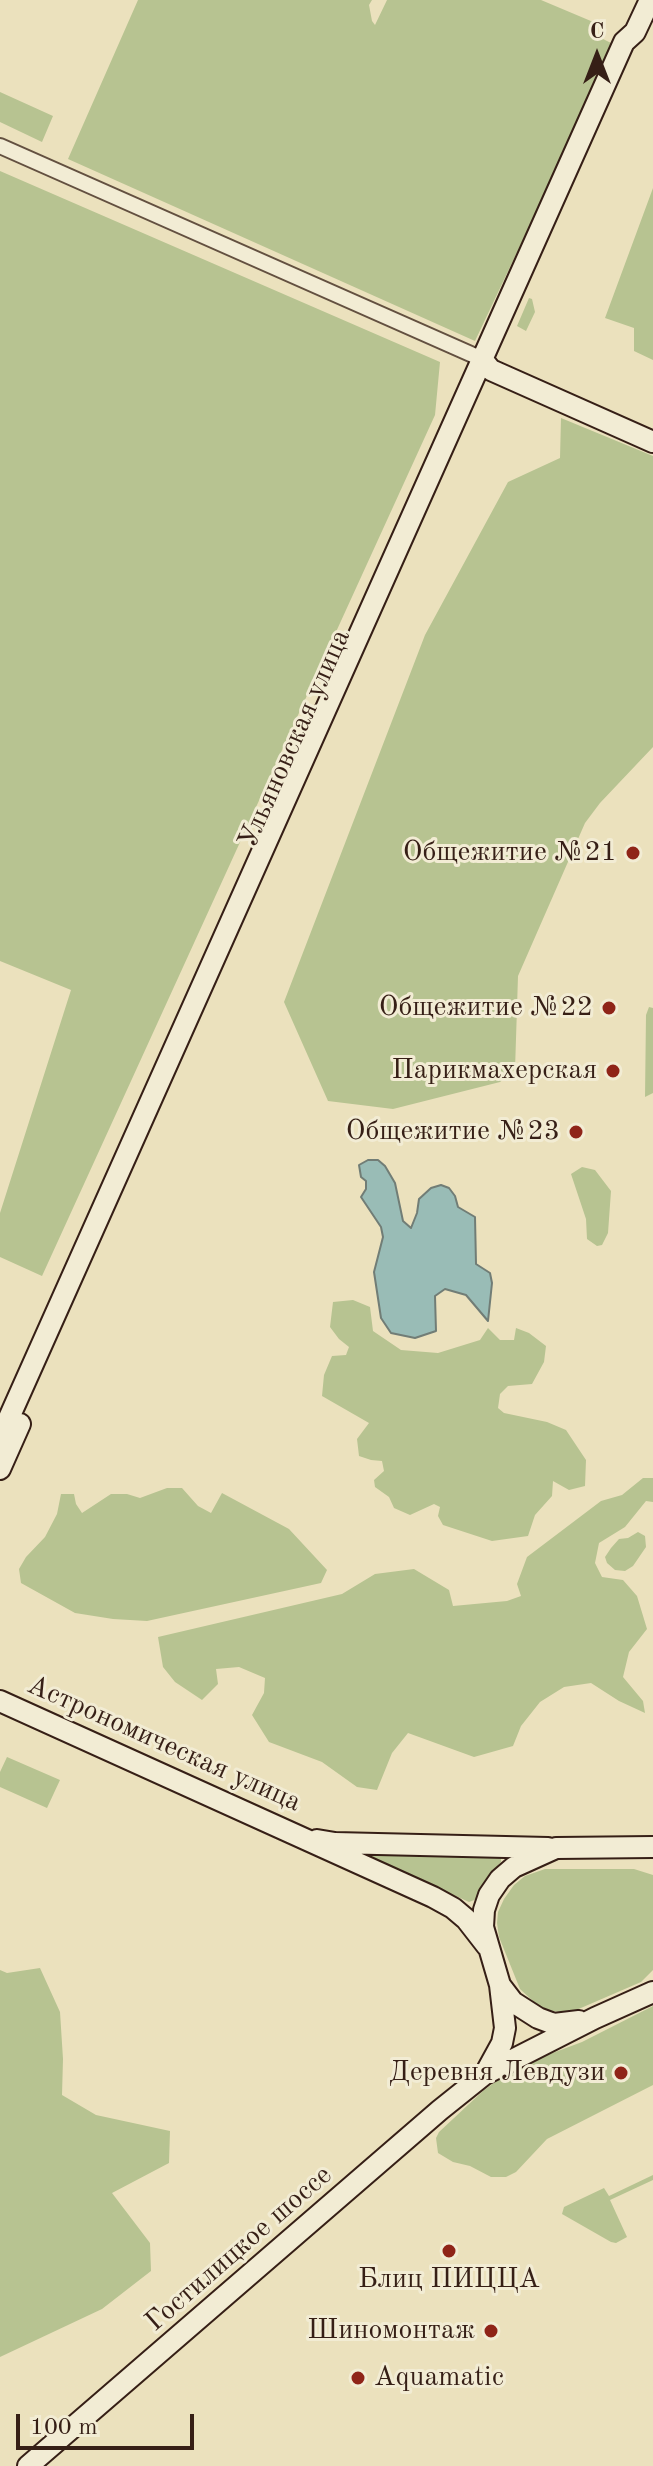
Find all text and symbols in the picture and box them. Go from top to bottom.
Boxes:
north arrow [557,16,637,96]
text: С [590,21,604,43]
street label: Ульяновская улица [232,624,358,854]
place label: Общежитие №21 [403,836,617,870]
marker: Общежитие №21 [624,844,642,862]
place label: Общежитие №22 [379,991,593,1025]
marker: Общежитие №22 [600,999,618,1017]
place label: Парикмахерская [392,1054,597,1088]
marker: Парикмахерская [604,1062,622,1080]
place label: Общежитие №23 [346,1115,560,1149]
marker: Общежитие №23 [567,1123,585,1141]
street label: Астрономическая улица [22,1668,306,1820]
place label: Деревня Левдузи [389,2056,605,2090]
marker: Деревня Левдузи [612,2064,630,2082]
street label: Гостилицкое шоссе [139,2159,339,2339]
marker: Блиц ПИЦЦА [440,2242,458,2260]
place label: Блиц ПИЦЦА [358,2263,540,2297]
place label: Шиномонтаж [307,2314,475,2348]
marker: Шиномонтаж [482,2322,500,2340]
place label: Aquamatic [374,2361,504,2395]
marker: Aquamatic [349,2369,367,2387]
scale bar [20,2398,198,2448]
text: 100 m [30,2416,98,2440]

